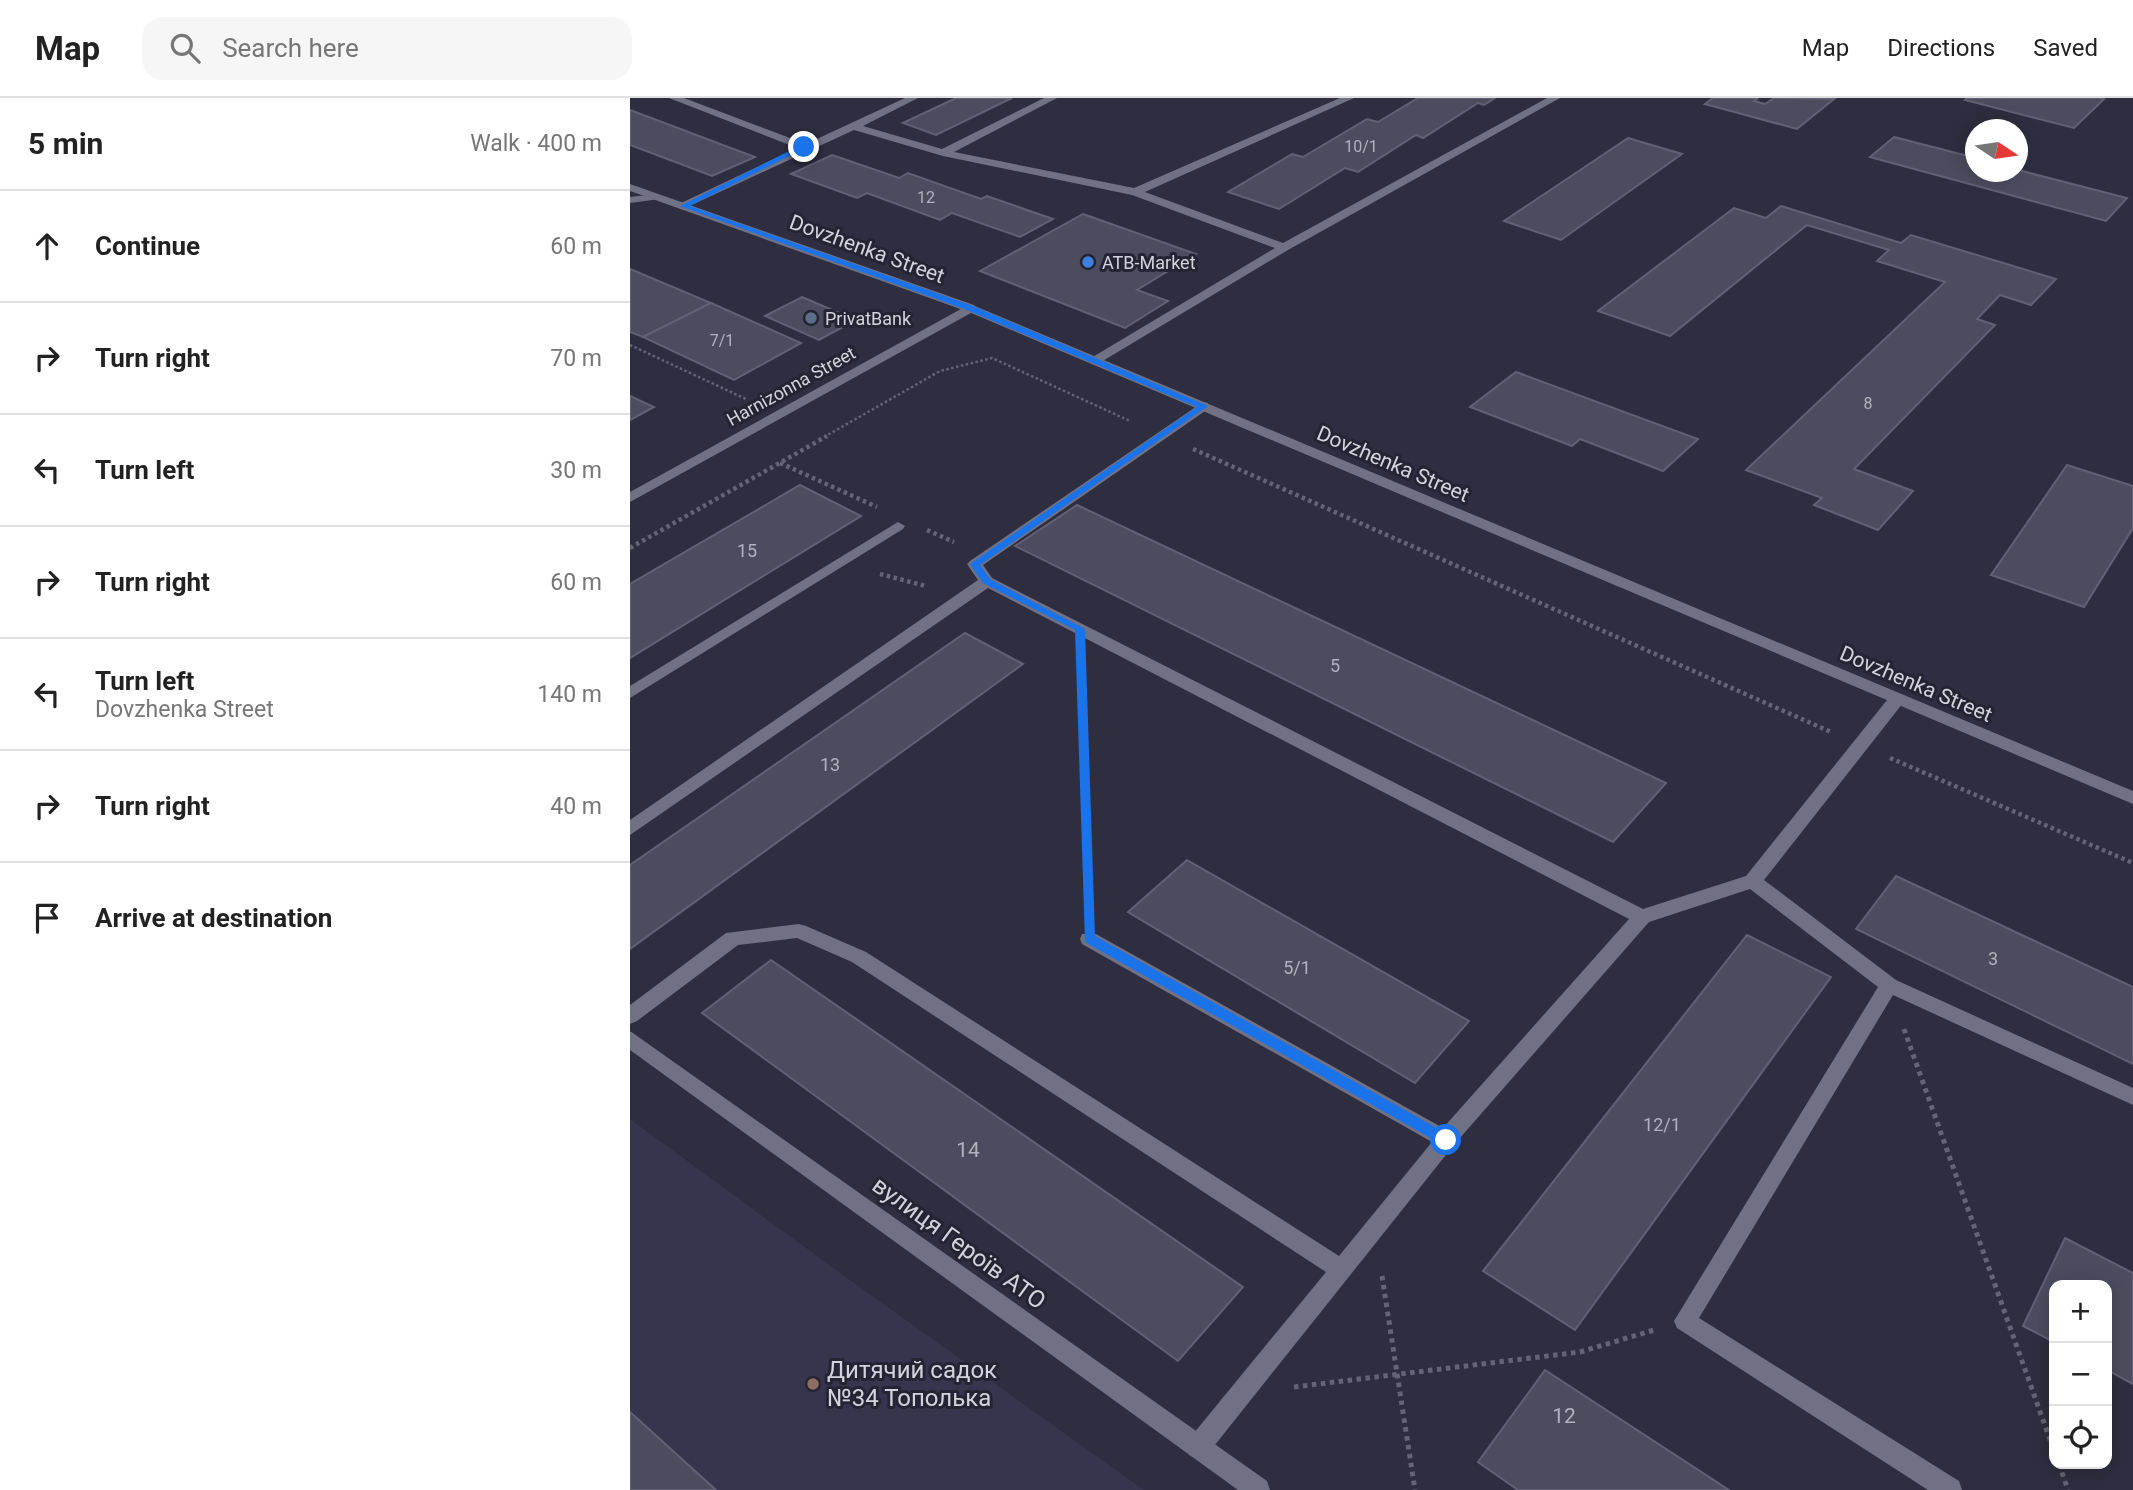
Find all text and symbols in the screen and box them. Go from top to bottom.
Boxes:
search box [142,17,632,80]
text: Map [35,29,100,68]
icon: search [166,29,204,67]
text: Search here [222,33,359,63]
text: Map [1802,34,1849,62]
text: Directions [1887,34,1995,62]
text: Saved [2033,34,2098,62]
north arrow [1965,119,2028,182]
text: 5 min [28,126,103,161]
text: Walk · 400 m [470,130,602,157]
route end [788,131,819,162]
house number: 10/1 [1344,137,1378,156]
house number: 12 [917,188,935,207]
street label: Dovzhenka Street [786,210,948,288]
icon: ahead [28,227,66,265]
text: Continue [95,231,200,261]
text: 60 m [550,233,602,260]
place label: ATB-Market [1102,252,1196,273]
marker: ATB-Market [1080,254,1096,270]
place label: PrivatBank [825,308,912,329]
marker: PrivatBank [803,310,819,326]
house number: 7/1 [710,331,734,350]
icon: right [28,339,66,377]
street label: Harnizonna Street [723,342,859,430]
text: Turn right [95,343,210,373]
text: 70 m [550,345,602,372]
house number: 8 [1864,394,1873,413]
street label: Dovzhenka Street [1313,421,1473,507]
icon: left [28,451,66,489]
text: Turn left [95,455,194,485]
text: 30 m [550,457,602,484]
house number: 15 [737,540,757,561]
icon: right [28,563,66,601]
text: Turn right [95,567,210,597]
text: 60 m [550,569,602,596]
street label: Dovzhenka Street [1836,641,1996,727]
house number: 5 [1330,655,1340,676]
text: Turn left [95,666,194,696]
icon: left [28,675,66,713]
text: 140 m [537,681,602,708]
text: Dovzhenka Street [95,696,274,723]
house number: 13 [820,754,840,775]
icon: right [28,787,66,825]
text: Turn right [95,791,210,821]
text: 40 m [550,793,602,820]
icon: arrive [28,899,66,937]
text: Arrive at destination [95,903,332,933]
house number: 3 [1988,948,1998,969]
house number: 5/1 [1283,957,1311,978]
house number: 12/1 [1643,1114,1681,1135]
route start [1430,1124,1461,1155]
house number: 14 [956,1138,980,1162]
street label: вулиця Героїв АТО [867,1171,1051,1315]
map controls [2049,1280,2112,1469]
button: + [2049,1280,2112,1343]
button: − [2049,1343,2112,1406]
place label: Дитячий садок №34 Тополька [827,1356,997,1412]
marker: Дитячий садок №34 Тополька [805,1376,821,1392]
house number: 12 [1552,1404,1576,1428]
button: locate [2049,1406,2112,1469]

